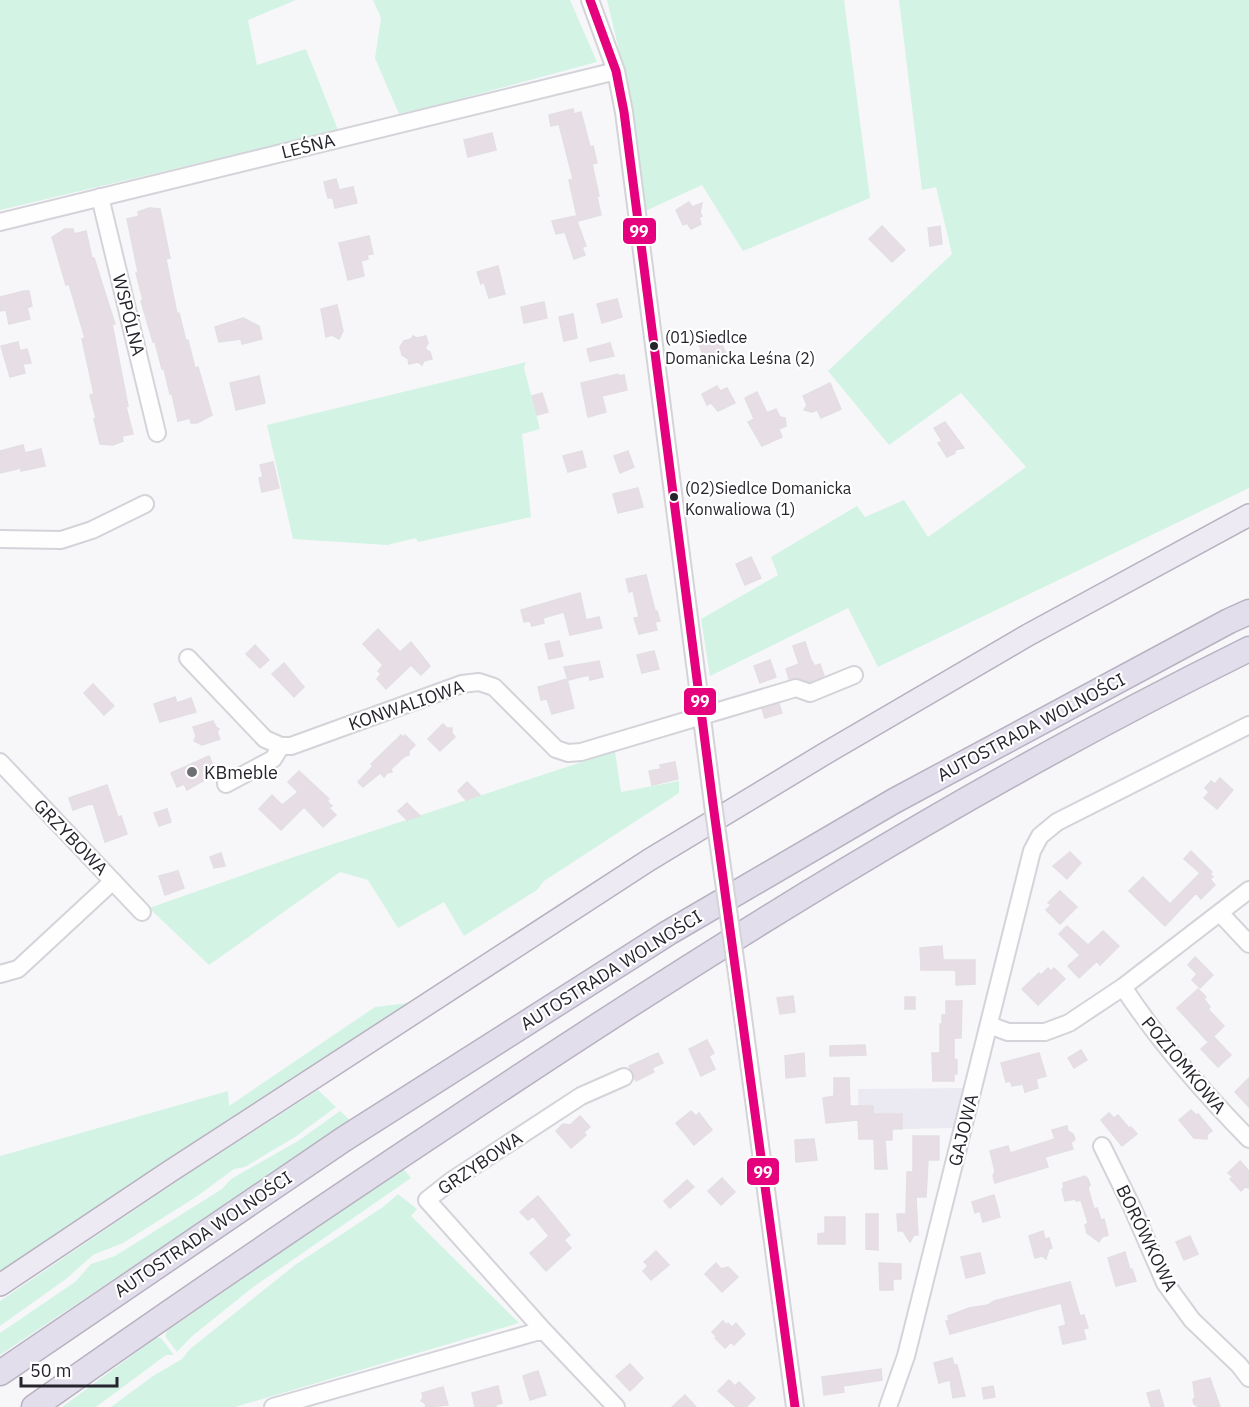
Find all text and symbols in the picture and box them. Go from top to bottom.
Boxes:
street label: LEŚNA [279,128,338,164]
line badge: 99 [622,217,657,245]
text: 99 [629,221,649,241]
street label: WSPÓLNA [108,272,150,359]
place label: (01)Siedlce Domanicka Leśna (2) [665,327,815,368]
marker: (01)Siedlce Domanicka Leśna (2) [648,340,660,352]
place label: (02)Siedlce Domanicka Konwaliowa (1) [685,478,852,519]
marker: (02)Siedlce Domanicka Konwaliowa (1) [668,491,680,503]
street label: AUTOSTRADA WOLNOŚCI [933,668,1129,786]
street label: KONWALIOWA [345,674,467,735]
line badge: 99 [683,687,717,716]
text: 99 [690,691,710,711]
place label: KBmeble [204,761,278,784]
marker: KBmeble [185,765,199,779]
street label: GRZYBOWA [29,794,113,880]
street label: AUTOSTRADA WOLNOŚCI [516,905,706,1035]
street label: POZIOMKOWA [1137,1012,1232,1119]
street label: GAJOWA [943,1091,983,1168]
street label: GRZYBOWA [433,1126,527,1200]
line badge: 99 [746,1157,780,1186]
text: 99 [753,1162,773,1182]
street label: AUTOSTRADA WOLNOŚCI [110,1166,296,1302]
street label: BORÓWKOWA [1111,1181,1183,1296]
scale bar [21,1350,117,1388]
text: 50 m [30,1359,72,1382]

